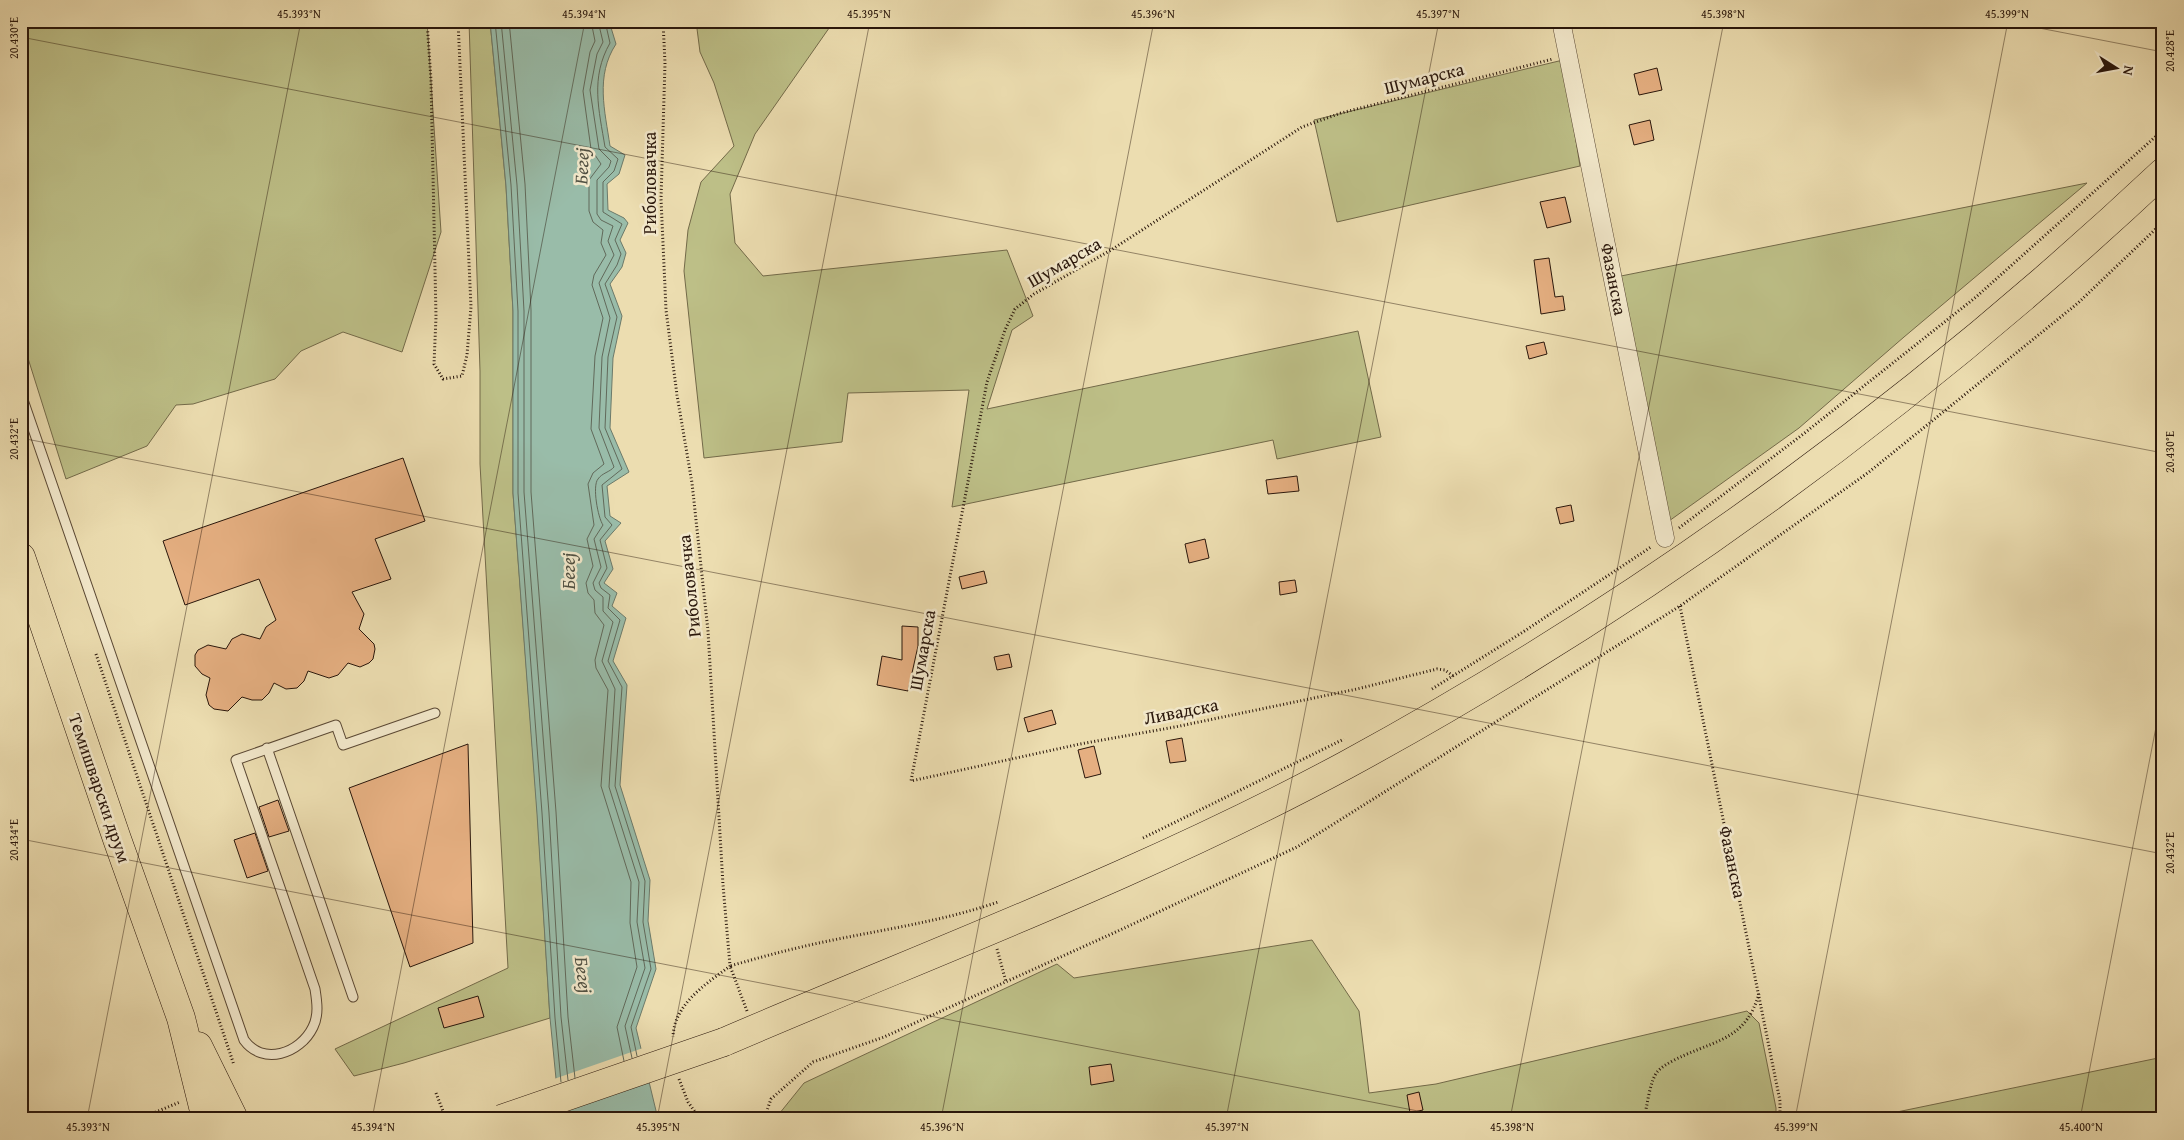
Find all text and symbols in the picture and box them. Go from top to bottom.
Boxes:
text: 45.393°N [277,5,321,22]
text: 45.394°N [562,5,606,22]
text: 45.395°N [847,5,891,22]
text: 45.396°N [1131,5,1175,22]
text: 45.397°N [1416,5,1460,22]
text: 45.398°N [1701,5,1745,22]
text: 45.399°N [1985,5,2029,22]
text: 20.430°E [5,17,22,59]
text: 20.428°E [2161,30,2178,72]
north arrow [2092,42,2142,92]
street label: Шумарска [1381,55,1467,101]
text: N [2118,64,2139,78]
street label: Риболовачка [636,131,663,234]
water label: Бегеј [566,147,596,185]
street label: Шумарска [1022,230,1106,294]
street label: Фазанска [1594,241,1634,318]
text: 20.432°E [5,418,22,460]
text: 20.430°E [2161,431,2178,473]
street label: Риболовачка [670,533,708,639]
water label: Бегеј [554,552,582,589]
street label: Шумарска [902,607,942,692]
street label: Ливадска [1141,690,1221,731]
street label: Темишварски друм [62,710,138,866]
text: 20.434°E [5,819,22,861]
street label: Фазанска [1712,823,1754,901]
text: 20.432°E [2161,832,2178,874]
water label: Бегеј [568,955,600,995]
text: 45.393°N [66,1118,110,1135]
text: 45.394°N [351,1118,395,1135]
text: 45.395°N [636,1118,680,1135]
text: 45.396°N [920,1118,964,1135]
text: 45.397°N [1205,1118,1249,1135]
text: 45.398°N [1490,1118,1534,1135]
text: 45.399°N [1774,1118,1818,1135]
text: 45.400°N [2059,1118,2103,1135]

